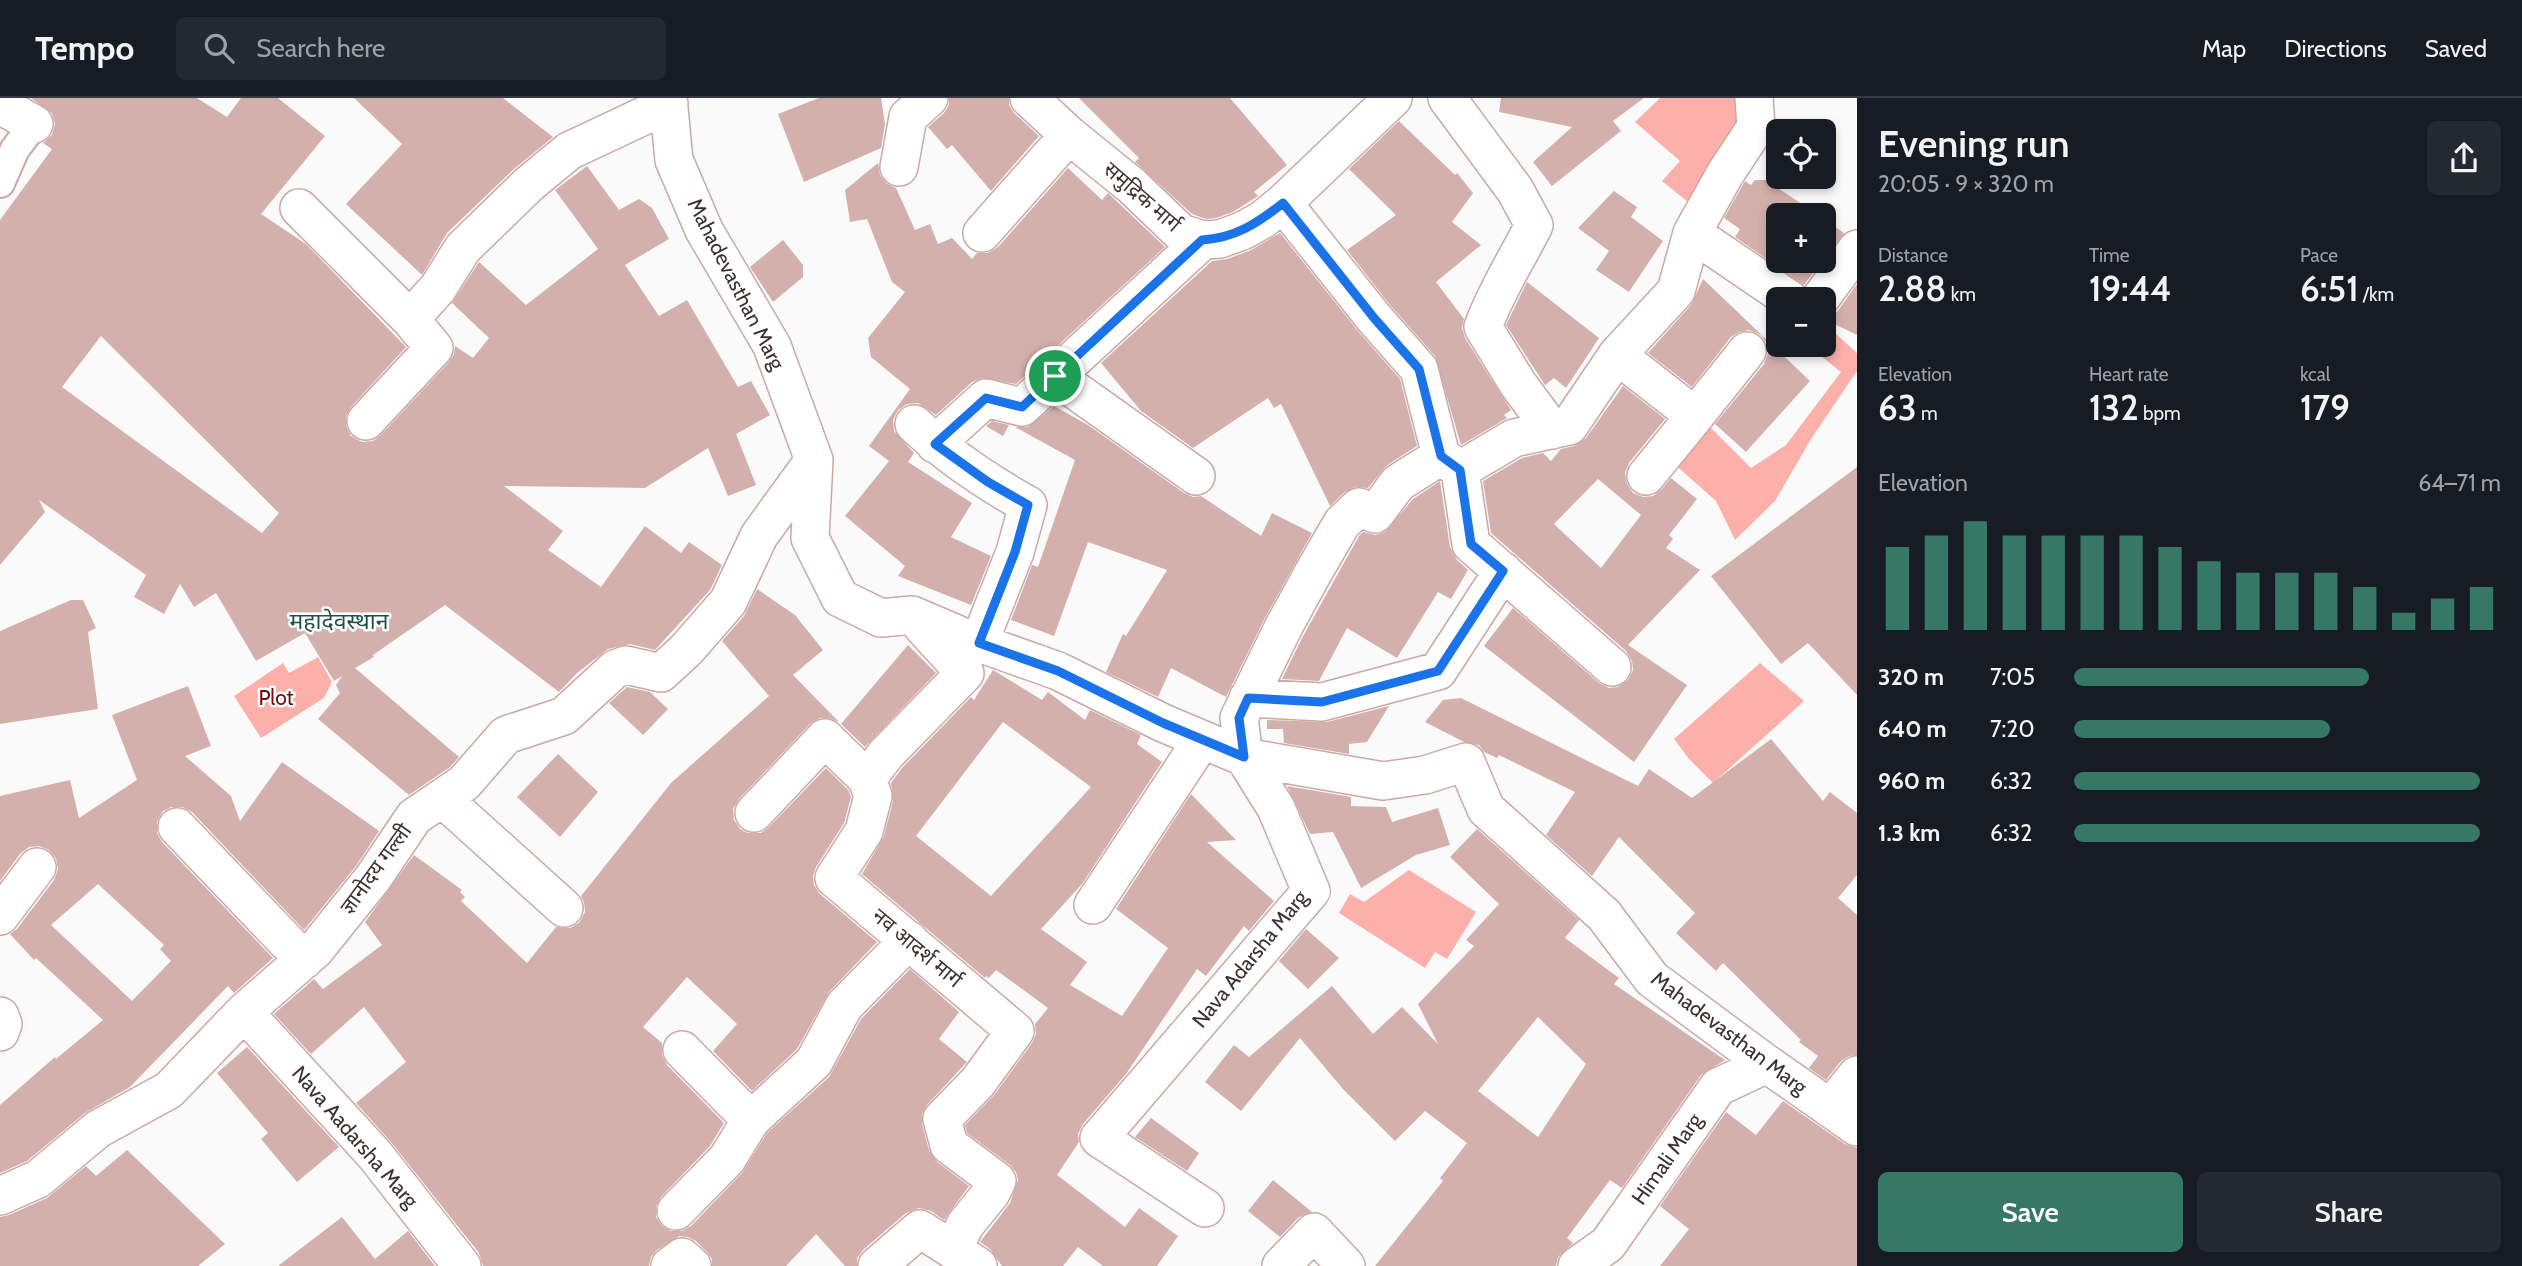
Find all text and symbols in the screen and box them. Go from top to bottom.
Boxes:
search box [176,17,666,80]
text: Tempo [35,28,134,68]
icon: search [200,29,238,67]
text: Search here [256,32,385,64]
text: Map [2202,34,2246,63]
text: Directions [2284,34,2387,63]
text: Saved [2425,34,2487,63]
map controls [1766,119,1836,357]
button: locate [1766,119,1836,189]
text: Evening run [1878,120,2070,167]
button: share [2427,121,2501,195]
street label: समुद्रिक मार्ग [1098,156,1187,238]
text: 20:05 · 9 × 320 m [1878,170,2054,198]
street label: Mahadevasthan Marg [682,194,791,374]
button: + [1766,203,1836,273]
text: Distance [1878,244,1948,267]
text: Time [2089,244,2129,267]
text: Pace [2300,244,2338,267]
text: 2.88 [1878,267,1946,310]
text: 19:44 [2089,267,2171,310]
text: 6:51 [2300,267,2359,310]
text: km [1946,283,1976,306]
text: /km [2359,283,2394,306]
button: − [1766,287,1836,357]
pin [1025,346,1085,406]
icon: arrive [1036,357,1074,395]
text: Elevation [1878,363,1952,386]
text: Heart rate [2089,363,2169,386]
text: kcal [2300,363,2330,386]
text: 63 [1878,386,1917,429]
text: 132 [2089,386,2139,429]
text: 179 [2300,386,2350,429]
text: m [1917,402,1938,425]
text: bpm [2139,402,2181,425]
text: Elevation [1878,469,1968,497]
text: 64–71 m [2418,469,2501,497]
district label: महादेवस्थान [290,607,390,635]
text: 320 m [1878,663,1944,691]
text: 7:05 [1990,663,2035,691]
park label: Plot [258,685,294,710]
text: 640 m [1878,715,1947,743]
text: 7:20 [1990,715,2034,743]
text: 960 m [1878,767,1945,795]
text: 6:32 [1990,767,2032,795]
street label: ज्ञानोदय गल्ली [335,818,417,919]
text: 1.3 km [1878,819,1940,847]
text: 6:32 [1990,819,2032,847]
street label: Nava Adarsha Marg [1187,885,1313,1032]
street label: नव आदर्श मार्ग [867,903,968,993]
street label: Mahadevasthan Marg [1646,966,1813,1100]
street label: Nava Aadarsha Marg [287,1061,424,1213]
street label: Himali Marg [1626,1108,1707,1209]
button: Save [1878,1172,2183,1252]
button: Share [2197,1172,2501,1252]

